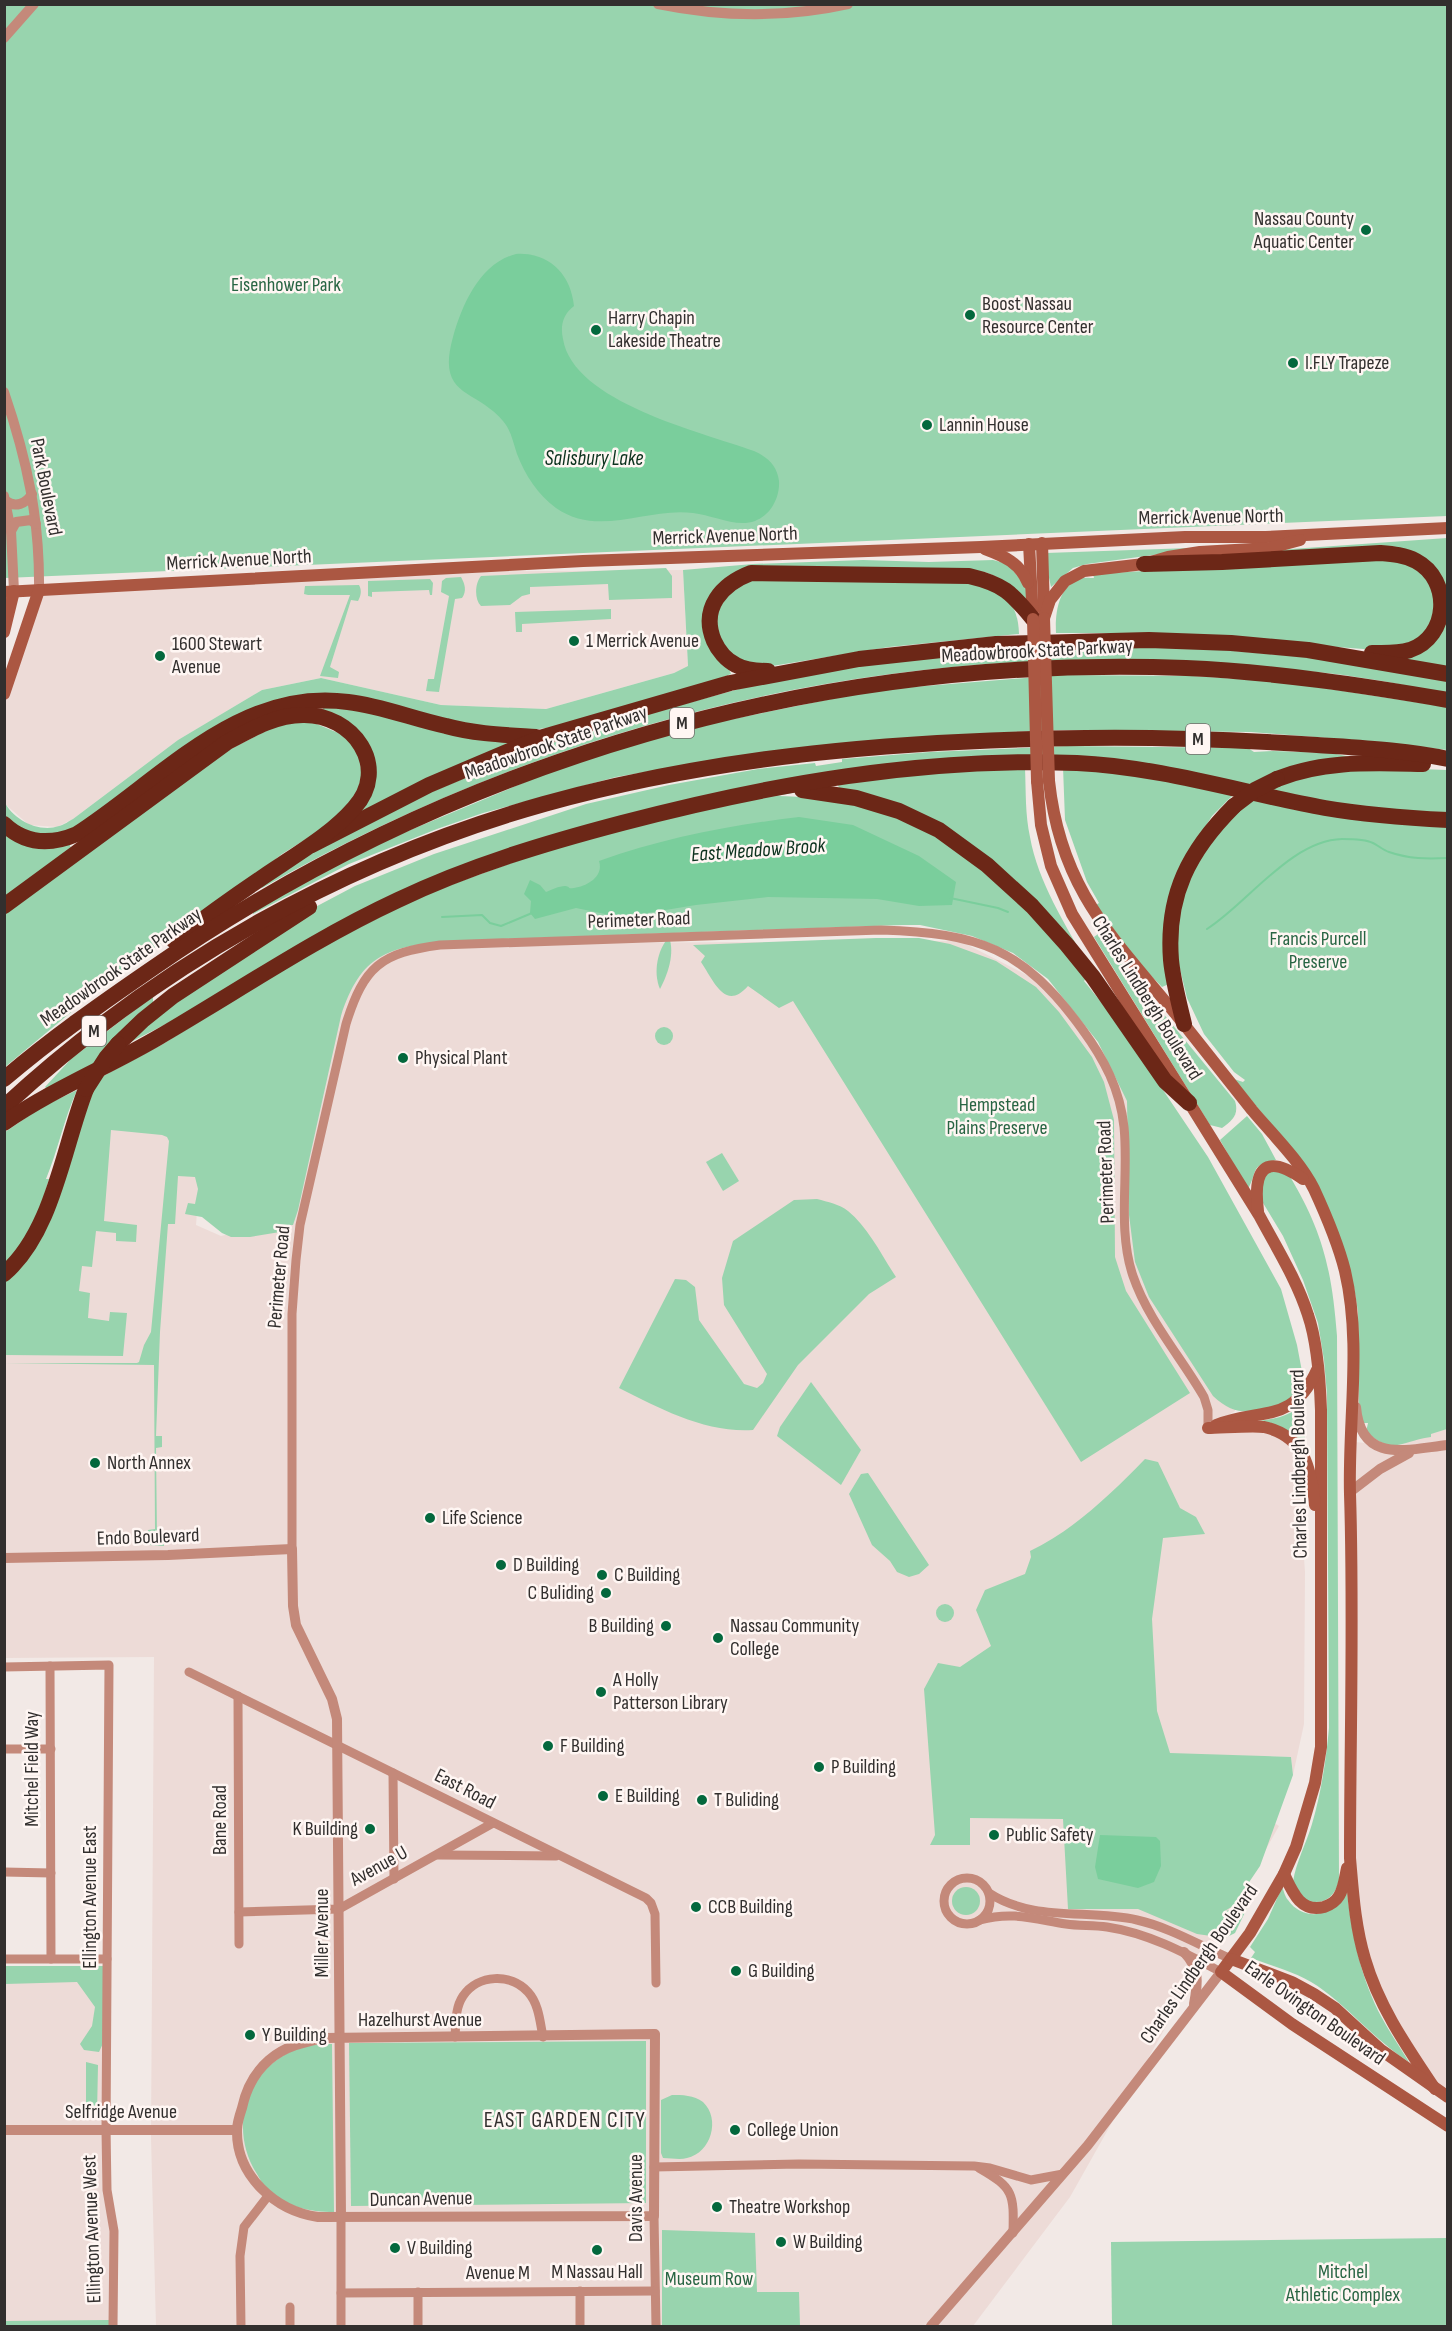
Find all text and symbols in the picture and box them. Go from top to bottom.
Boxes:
place label: Nassau County Aquatic Center [1253,207,1354,254]
marker: Nassau County Aquatic Center [1359,223,1373,237]
park label: Eisenhower Park [231,273,341,297]
place label: Boost Nassau Resource Center [982,292,1094,339]
place label: Harry Chapin Lakeside Theatre [608,306,721,353]
marker: Boost Nassau Resource Center [963,308,977,322]
marker: Harry Chapin Lakeside Theatre [589,323,603,337]
place label: I.FLY Trapeze [1305,351,1389,375]
marker: I.FLY Trapeze [1286,356,1300,370]
place label: Lannin House [939,413,1029,437]
marker: Lannin House [920,418,934,432]
street label: Park Boulevard [25,436,67,538]
water label: Salisbury Lake [545,446,643,471]
street label: Merrick Avenue North [1138,504,1284,530]
street label: Merrick Avenue North [652,521,798,551]
street label: Merrick Avenue North [166,544,312,576]
place label: 1 Merrick Avenue [586,629,699,653]
place label: 1600 Stewart Avenue [171,632,262,679]
marker: 1 Merrick Avenue [567,634,581,648]
street label: Meadowbrook State Parkway [941,634,1134,668]
marker: 1600 Stewart Avenue [153,649,167,663]
street label: Meadowbrook State Parkway [462,700,651,786]
road number: M [670,708,694,738]
road number: M [1186,724,1210,754]
water label: East Meadow Brook [690,833,827,867]
street label: Meadowbrook State Parkway [36,902,206,1032]
street label: Perimeter Road [587,906,691,934]
street label: Charles Lindbergh Boulevard [1087,911,1207,1085]
park label: Francis Purcell Preserve [1270,927,1366,974]
road number: M [82,1016,106,1046]
place label: Physical Plant [415,1046,508,1070]
marker: Physical Plant [396,1051,410,1065]
park label: Hempstead Plains Preserve [946,1093,1048,1140]
street label: Perimeter Road [1092,1120,1120,1224]
street label: Perimeter Road [263,1225,295,1329]
street label: Charles Lindbergh Boulevard [1285,1369,1313,1559]
place label: North Annex [107,1451,191,1475]
marker: North Annex [88,1456,102,1470]
place label: Life Science [442,1506,523,1530]
marker: Life Science [423,1511,437,1525]
street label: Endo Boulevard [96,1523,200,1551]
place label: D Building [513,1553,579,1577]
marker: D Building [494,1558,508,1572]
place label: C Building [614,1563,680,1587]
marker: C Building [595,1568,609,1582]
place label: C Buliding [527,1581,594,1605]
marker: C Buliding [599,1586,613,1600]
place label: B Building [589,1614,654,1638]
place label: Nassau Community College [730,1614,859,1661]
marker: B Building [659,1619,673,1633]
marker: Nassau Community College [711,1631,725,1645]
place label: A Holly Patterson Library [612,1668,728,1715]
marker: A Holly Patterson Library [594,1685,608,1699]
street label: Mitchel Field Way [20,1711,44,1827]
place label: F Building [560,1734,624,1758]
marker: F Building [541,1739,555,1753]
place label: P Building [831,1755,896,1779]
marker: P Building [812,1760,826,1774]
street label: East Road [430,1763,500,1815]
place label: E Building [615,1784,680,1808]
street label: Bane Road [208,1785,232,1855]
place label: T Buliding [714,1788,779,1812]
marker: E Building [596,1789,610,1803]
marker: T Buliding [695,1793,709,1807]
place label: K Building [292,1817,358,1841]
marker: K Building [363,1822,377,1836]
place label: Public Safety [1006,1823,1094,1847]
street label: Ellington Avenue East [78,1825,102,1969]
marker: Public Safety [987,1828,1001,1842]
street label: Avenue U [345,1840,412,1892]
street label: Charles Lindbergh Boulevard [1135,1880,1263,2048]
street label: Miller Avenue [310,1889,334,1977]
place label: CCB Building [708,1895,793,1919]
marker: CCB Building [689,1900,703,1914]
street label: Earle Ovington Boulevard [1240,1956,1390,2070]
place label: G Building [748,1959,815,1983]
marker: G Building [729,1964,743,1978]
street label: Hazelhurst Avenue [358,2008,482,2032]
place label: Y Building [262,2023,327,2047]
marker: Y Building [243,2028,257,2042]
street label: Selfridge Avenue [65,2100,177,2124]
district label: EAST GARDEN CITY [484,2107,646,2134]
place label: College Union [747,2118,838,2142]
marker: College Union [728,2123,742,2137]
street label: Ellington Avenue West [77,2154,107,2304]
street label: Davis Avenue [624,2154,648,2242]
street label: Duncan Avenue [369,2186,473,2212]
place label: Theatre Workshop [729,2195,850,2219]
marker: Theatre Workshop [710,2200,724,2214]
place label: W Building [793,2230,863,2254]
marker: W Building [774,2235,788,2249]
place label: V Building [407,2236,472,2260]
marker: V Building [388,2241,402,2255]
marker: M Nassau Hall [590,2243,604,2257]
place label: M Nassau Hall [551,2260,643,2284]
park label: Mitchel Athletic Complex [1285,2260,1400,2307]
street label: Avenue M [465,2261,530,2285]
park label: Museum Row [665,2267,753,2291]

